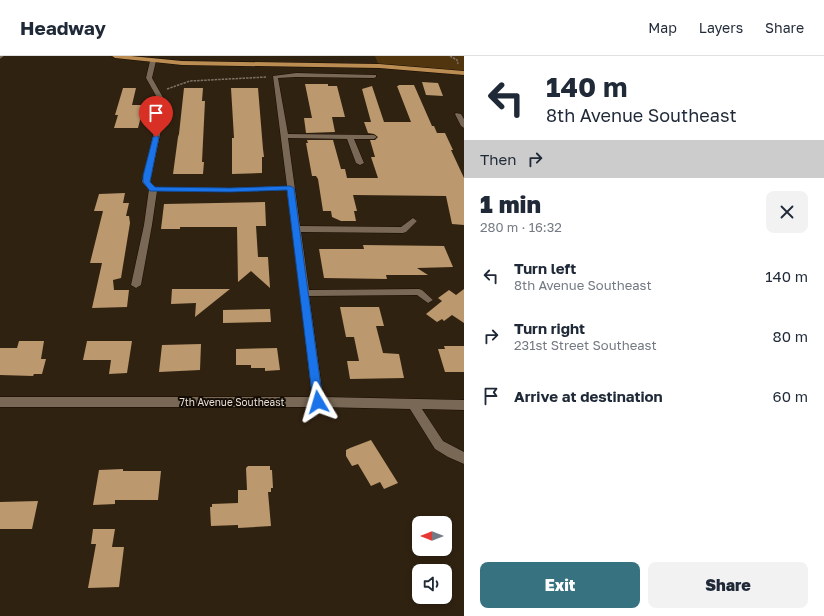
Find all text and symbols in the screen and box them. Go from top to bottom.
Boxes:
text: Headway [20,16,106,39]
text: Map [648,19,677,36]
text: Layers [699,19,743,36]
text: Share [765,19,804,36]
text: 140 m [546,70,628,103]
icon: left [480,72,532,124]
pin [139,96,173,137]
icon: arrive [145,102,167,124]
text: 8th Avenue Southeast [546,104,737,126]
icon: right [524,148,546,170]
text: Then [480,150,516,168]
text: 1 min [480,189,541,218]
button: close [766,191,808,233]
text: 280 m · 16:32 [480,219,562,235]
text: Turn left [514,259,576,277]
icon: left [480,265,502,287]
text: 140 m [765,267,808,285]
text: 8th Avenue Southeast [514,277,652,293]
text: Turn right [514,319,585,337]
icon: right [480,325,502,347]
text: 80 m [773,327,808,345]
text: 231st Street Southeast [514,337,657,353]
position arrow [297,381,339,423]
icon: arrive [480,385,502,407]
text: Arrive at destination [514,387,663,405]
text: 60 m [773,387,808,405]
street label: 7th Avenue Southeast [179,396,285,408]
north arrow [412,516,452,556]
map controls [412,516,452,604]
button: Exit [480,562,640,608]
button: Share [648,562,808,608]
button: sound [412,564,452,604]

